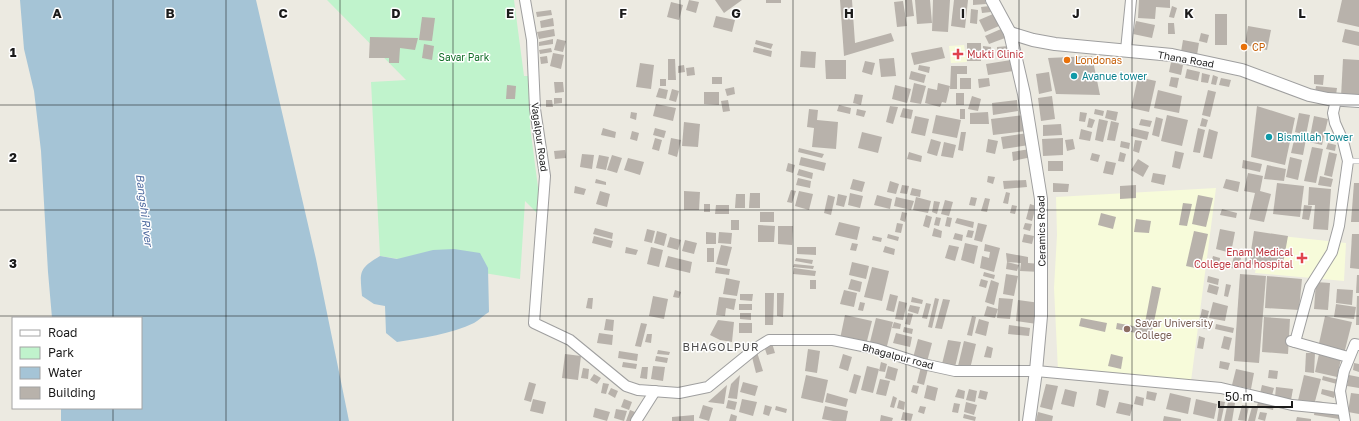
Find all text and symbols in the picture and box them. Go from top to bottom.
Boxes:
text: A [52,5,62,21]
text: B [165,5,175,21]
text: C [278,5,288,21]
text: D [391,5,401,21]
text: E [506,5,514,21]
text: F [619,5,627,21]
text: G [731,5,741,21]
text: H [844,5,854,21]
text: I [961,5,965,21]
text: J [1072,5,1080,21]
text: K [1184,5,1194,21]
text: L [1298,5,1306,21]
place label: CP [1252,41,1266,53]
marker: CP [1239,42,1249,52]
text: 1 [10,44,17,60]
marker: Mukti Clinic [952,48,964,60]
place label: Mukti Clinic [967,48,1024,60]
street label: Thana Road [1157,48,1215,70]
park label: Savar Park [439,51,490,63]
place label: Londonas [1075,54,1122,66]
marker: Londonas [1062,55,1072,65]
place label: Avanue tower [1082,70,1147,82]
marker: Avanue tower [1069,71,1079,81]
street label: Vagalpur Road [529,102,551,172]
place label: Bismillah Tower [1277,131,1353,143]
marker: Bismillah Tower [1264,132,1274,142]
text: 2 [9,149,17,165]
water label: Bangshi River [133,173,156,249]
street label: Ceramics Road [1034,195,1048,267]
place label: Enam Medical College and hospital [1194,246,1293,270]
marker: Enam Medical College and hospital [1296,252,1308,264]
text: 3 [9,255,17,271]
legend [12,317,142,409]
place label: Savar University College [1135,317,1214,341]
marker: Savar University College [1122,324,1132,334]
text: Road [48,325,77,340]
district label: BHAGOLPUR [683,340,759,353]
street label: Bhagalpur road [861,341,935,371]
text: Park [48,345,74,360]
text: Water [48,365,82,380]
scale bar [1219,383,1292,409]
text: Building [48,385,96,400]
text: 50 m [1225,389,1253,404]

